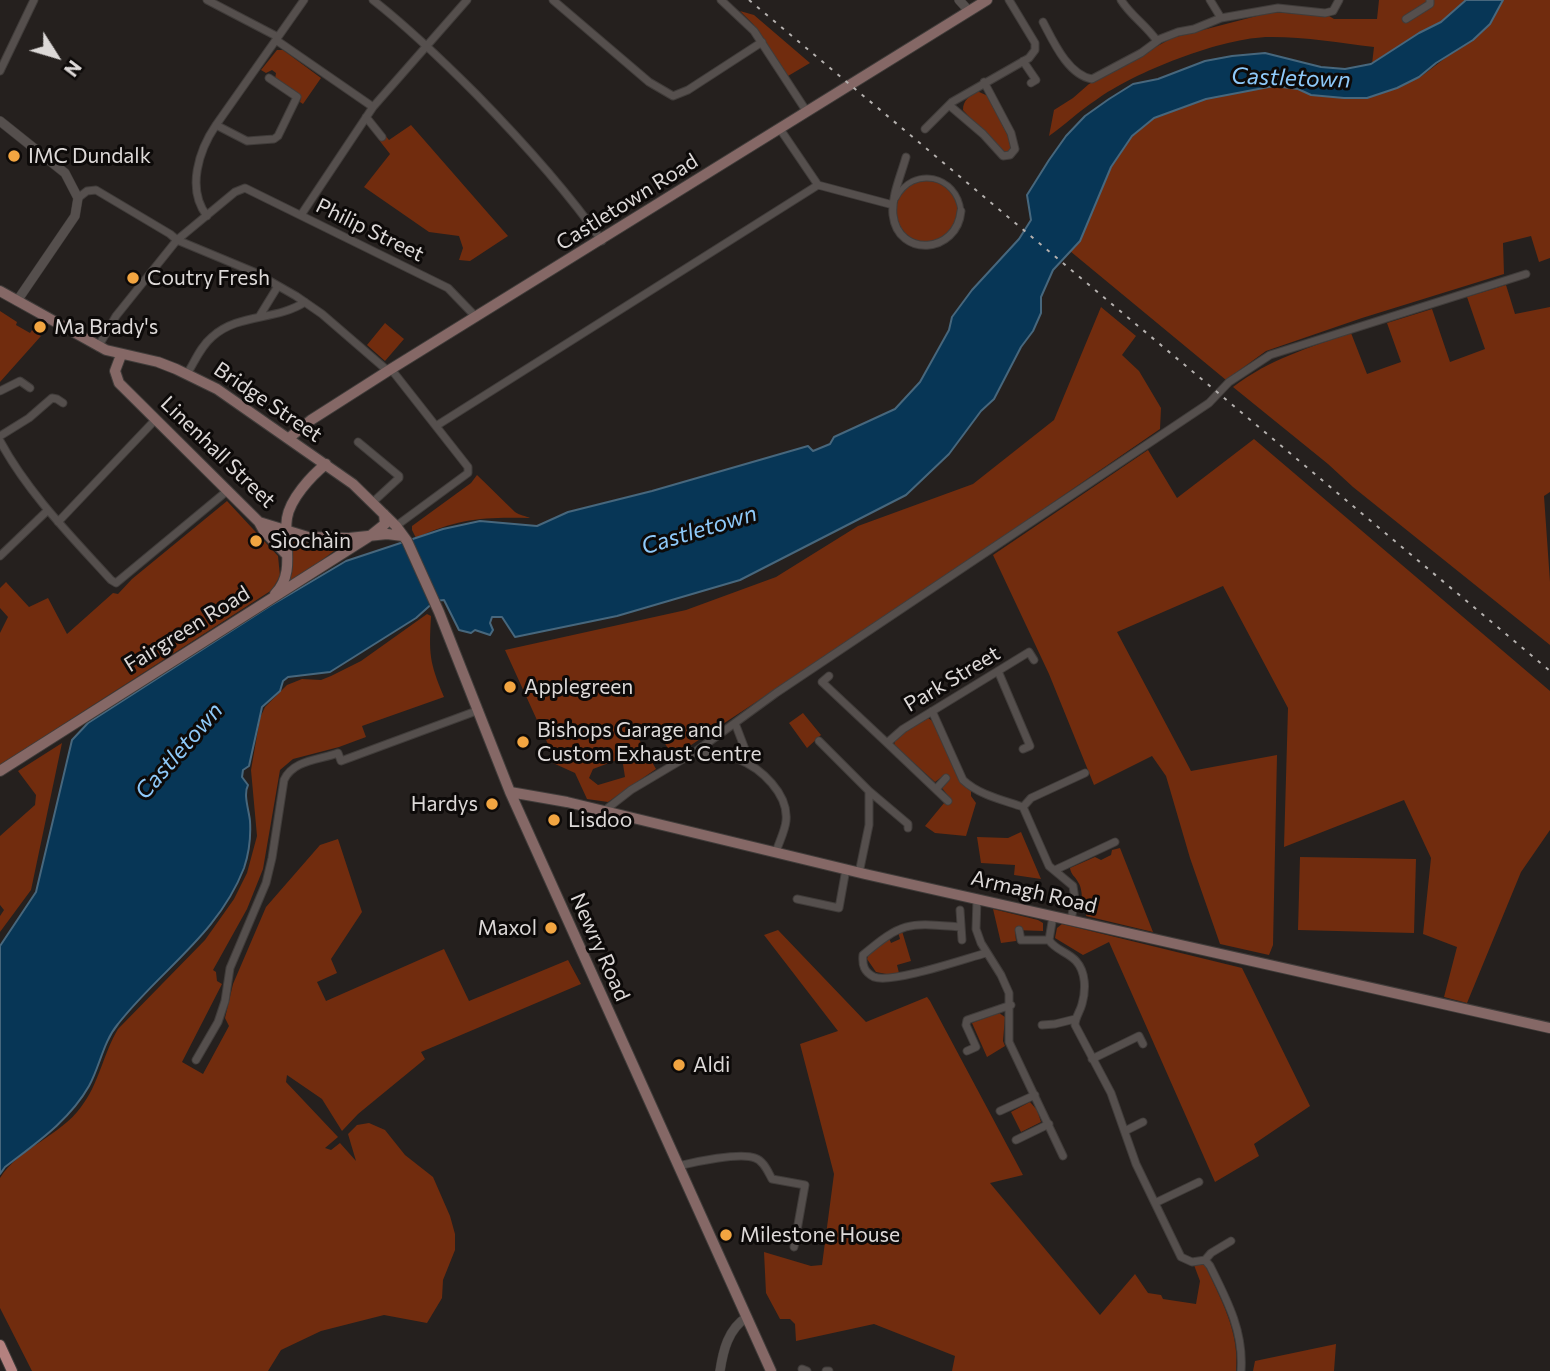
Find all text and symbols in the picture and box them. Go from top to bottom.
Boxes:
north arrow [21,21,91,91]
text: N [60,56,87,82]
water label: Castletown [1231,62,1351,94]
place label: IMC Dundalk [28,143,151,169]
marker: IMC Dundalk [6,148,22,164]
street label: Castletown Road [552,148,702,256]
street label: Philip Street [312,193,428,267]
place label: Coutry Fresh [147,265,270,291]
marker: Coutry Fresh [125,270,141,286]
place label: Ma Brady's [54,314,158,340]
marker: Ma Brady's [32,319,48,335]
street label: Bridge Street [209,357,327,447]
street label: Linenhall Street [155,391,281,513]
water label: Castletown [638,499,760,561]
place label: Sìochàin [270,528,351,554]
marker: Sìochàin [248,533,264,549]
street label: Fairgreen Road [120,580,254,678]
street label: Park Street [900,641,1004,717]
place label: Applegreen [524,674,633,700]
marker: Applegreen [502,679,518,695]
water label: Castletown [129,697,229,805]
place label: Bishops Garage and Custom Exhaust Centre [537,717,762,767]
marker: Bishops Garage and Custom Exhaust Centre [515,734,531,750]
place label: Hardys [411,791,478,817]
marker: Hardys [484,796,500,812]
place label: Lisdoo [568,807,632,833]
marker: Lisdoo [546,812,562,828]
street label: Armagh Road [968,865,1100,919]
street label: Newry Road [565,889,635,1005]
place label: Maxol [478,915,537,941]
marker: Maxol [543,920,559,936]
place label: Aldi [693,1052,730,1078]
marker: Aldi [671,1057,687,1073]
place label: Milestone House [740,1222,900,1248]
marker: Milestone House [718,1227,734,1243]

